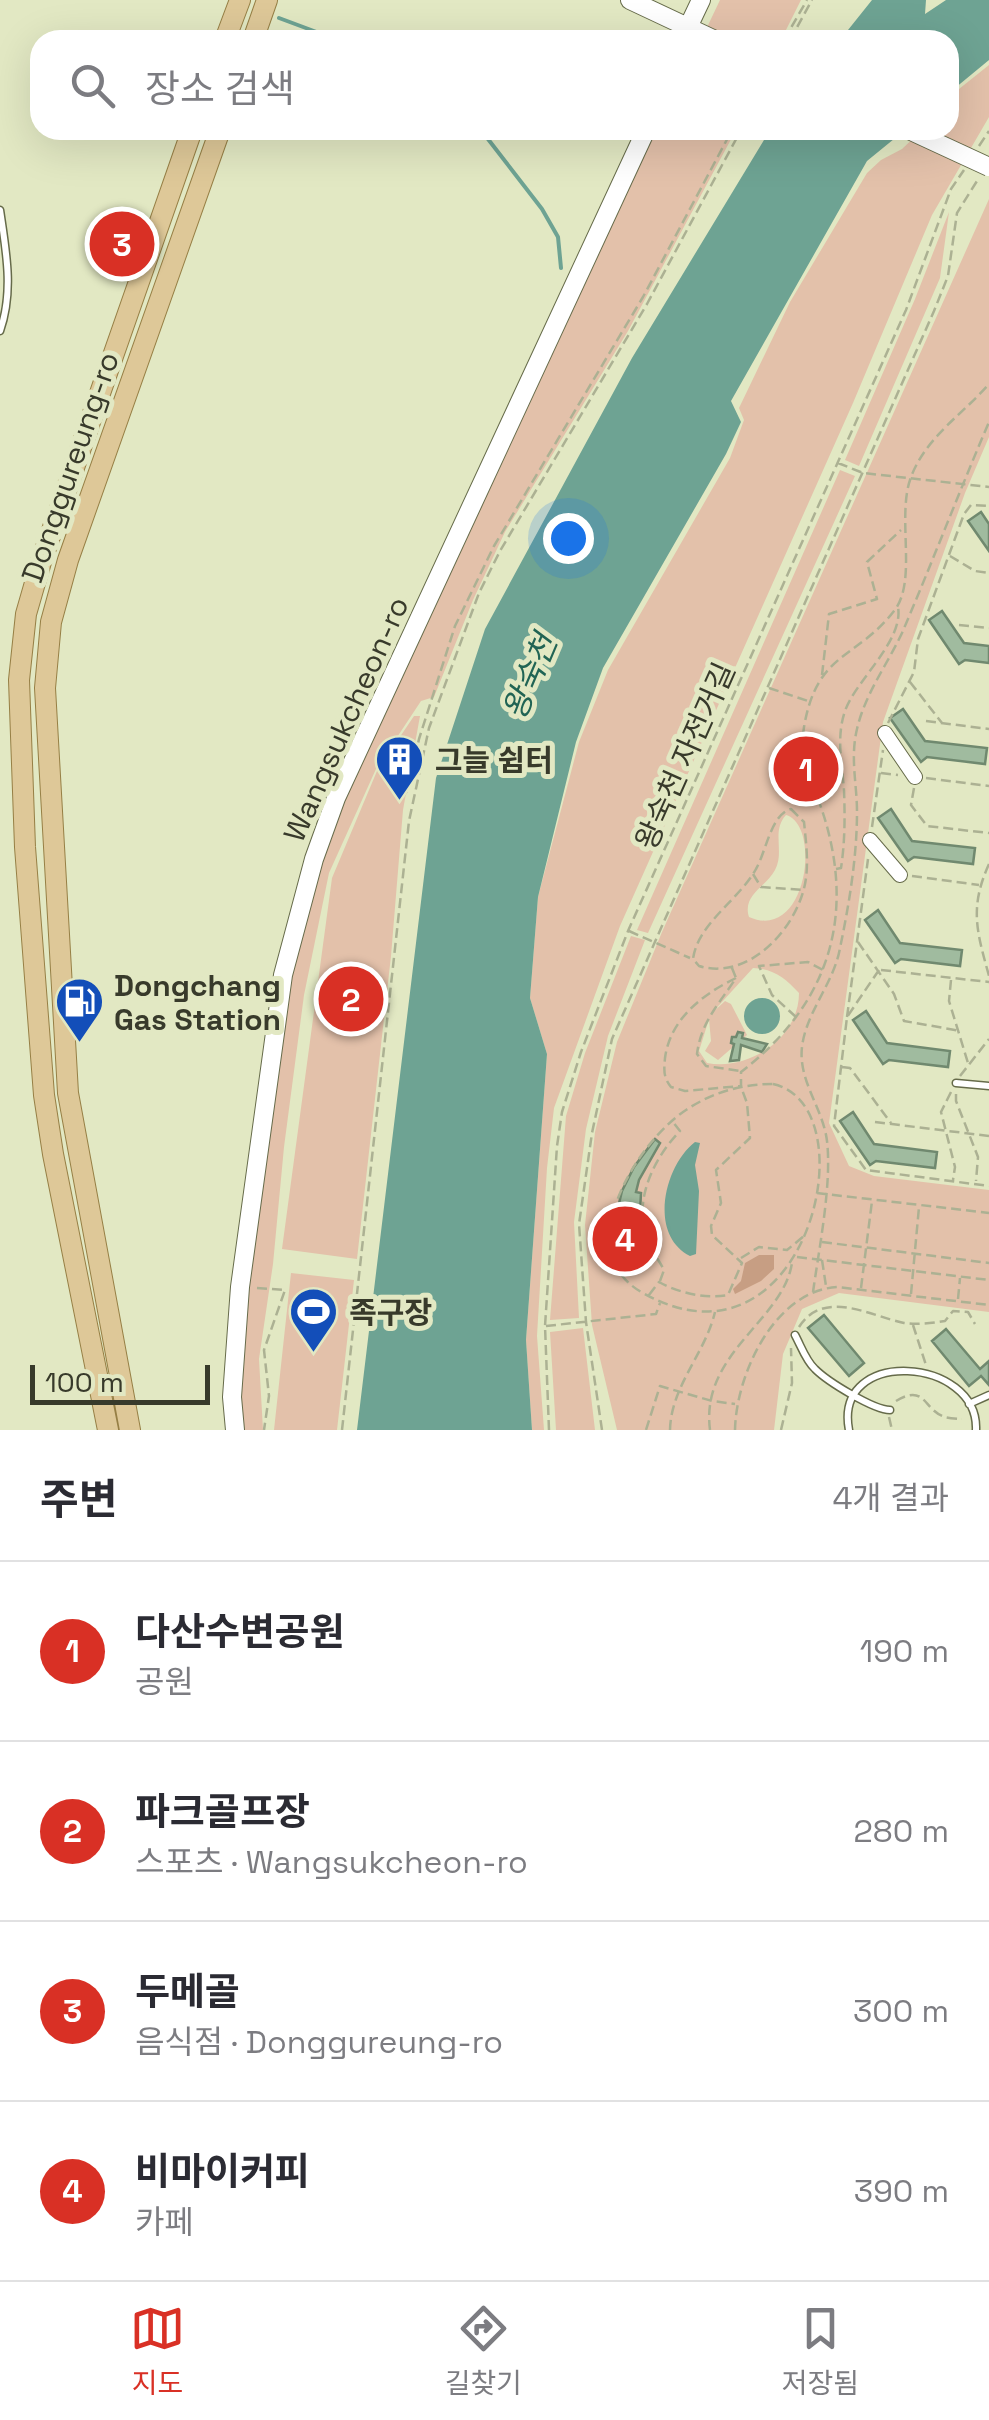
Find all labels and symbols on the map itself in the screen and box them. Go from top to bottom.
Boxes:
pin: 3 [90,206,154,282]
street label: Donggureung-ro [12,347,128,587]
your location [543,513,594,564]
street label: Wangsukcheon-ro [274,590,418,848]
water label: 왕숙천 [494,625,567,725]
street label: 왕숙천 자전거길 [626,656,744,856]
pin: 1 [774,732,838,806]
building icon: 그늘 쉼터 [374,734,426,802]
place label: 그늘 쉼터 [435,741,553,780]
pin: 2 [318,962,384,1036]
place label: Dongchang Gas Station [114,966,281,1039]
fuel station icon: Dongchang Gas Station [53,976,105,1044]
pin: 4 [592,1202,658,1276]
sports icon: 족구장 [288,1286,340,1354]
place label: 족구장 [349,1293,432,1332]
scale bar [30,1360,210,1404]

